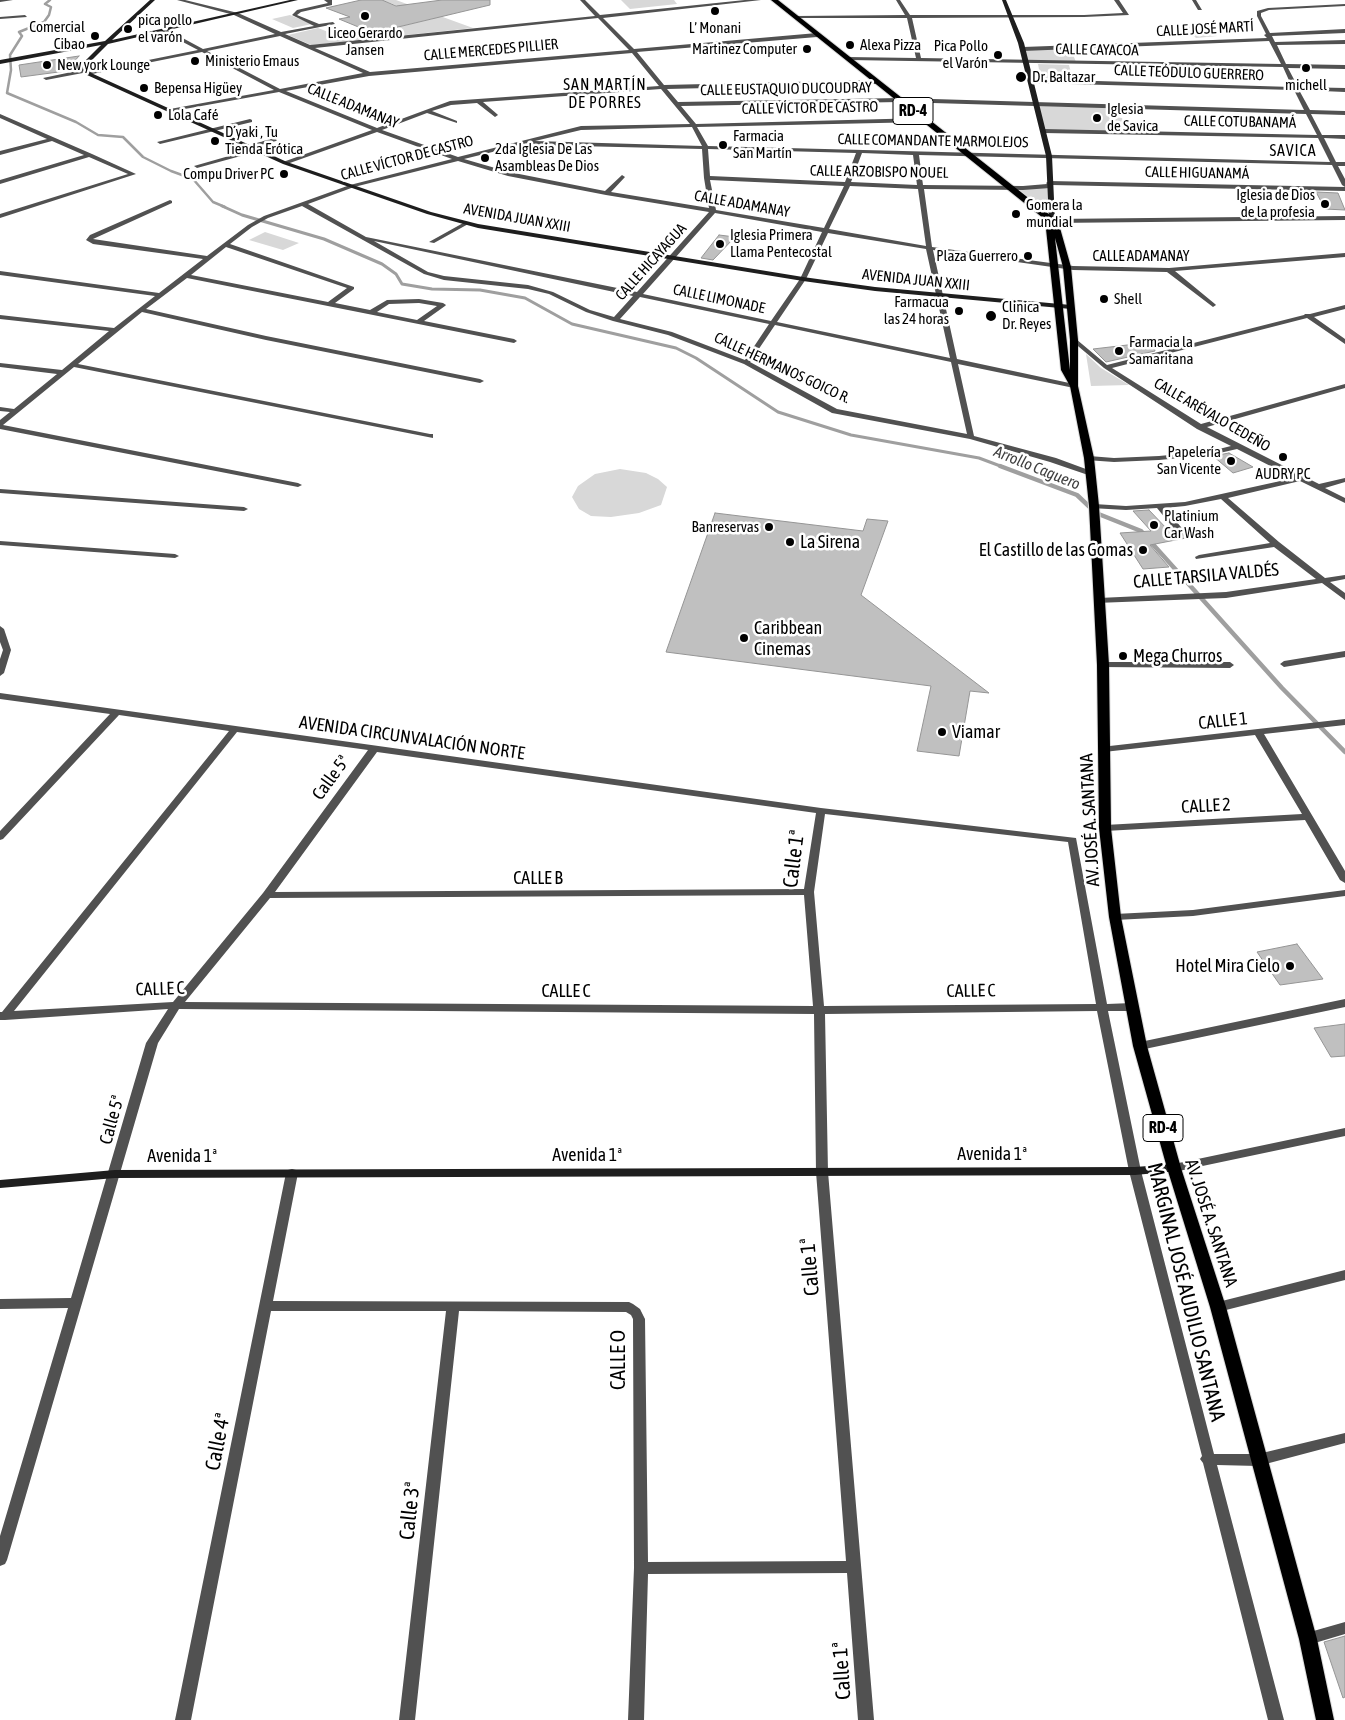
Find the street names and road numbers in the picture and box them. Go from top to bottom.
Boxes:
street label: CALLE JOSÉ MARTÍ [1156,17,1254,41]
street label: CALLE MERCEDES PILLIER [423,35,559,65]
street label: CALLE CAYACOA [1055,40,1139,60]
street label: CALLE TEÓDULO GUERRERO [1114,61,1264,85]
street label: CALLE EUSTAQUIO DUCOUDRAY [700,79,872,99]
street label: CALLE ADAMANAY [305,80,401,132]
street label: CALLE VÍCTOR DE CASTRO [742,98,878,118]
road number: RD-4 [893,98,933,124]
street label: CALLE COTUBANAMÁ [1184,112,1296,132]
street label: CALLE COMANDANTE MARMOLEJOS [837,130,1029,152]
street label: CALLE VÍCTOR DE CASTRO [339,132,475,184]
street label: CALLE ARZOBISPO NOUEL [810,162,948,182]
street label: CALLE HIGUANAMÁ [1145,163,1249,183]
street label: CALLE ADAMANAY [693,187,791,221]
street label: AVENIDA JUAN XXIII [462,200,572,236]
street label: CALLE HICAYAGUA [612,220,690,304]
street label: CALLE ADAMANAY [1093,247,1189,265]
street label: AVENIDA JUAN XXIII [861,265,971,295]
street label: CALLE LIMONADE [671,280,767,318]
street label: CALLE HERMANOS GOICO R. [711,329,853,407]
street label: CALLE ARÉVALO CEDEÑO [1150,374,1274,456]
street label: CALLE TARSILA VALDÉS [1132,559,1280,593]
street label: CALLE 1 [1197,708,1249,734]
street label: AVENIDA CIRCUNVALACIÓN NORTE [298,711,526,765]
street label: Calle 5ª [308,752,354,804]
street label: AV. JOSÉ A. SANTANA [1076,753,1104,887]
street label: CALLE 2 [1181,794,1231,818]
street label: Calle 1ª [778,829,810,889]
street label: CALLE B [513,867,563,889]
street label: CALLE C [135,977,185,1001]
street label: CALLE C [541,980,591,1002]
street label: CALLE C [946,980,996,1002]
street label: Calle 5ª [95,1093,129,1147]
road number: RD-4 [1143,1114,1183,1142]
street label: Avenida 1ª [957,1143,1027,1165]
street label: Avenida 1ª [552,1144,622,1166]
street label: Avenida 1ª [147,1145,217,1167]
street label: AV. JOSÉ A. SANTANA [1180,1156,1242,1290]
street label: MARGINAL JOSÉ AUDILIO SANTANA [1142,1160,1230,1424]
street label: Calle 1ª [795,1237,825,1297]
street label: CALLE O [605,1330,631,1390]
street label: Calle 4ª [200,1411,236,1473]
street label: Calle 3ª [394,1481,426,1541]
street label: Calle 1ª [827,1641,857,1701]

